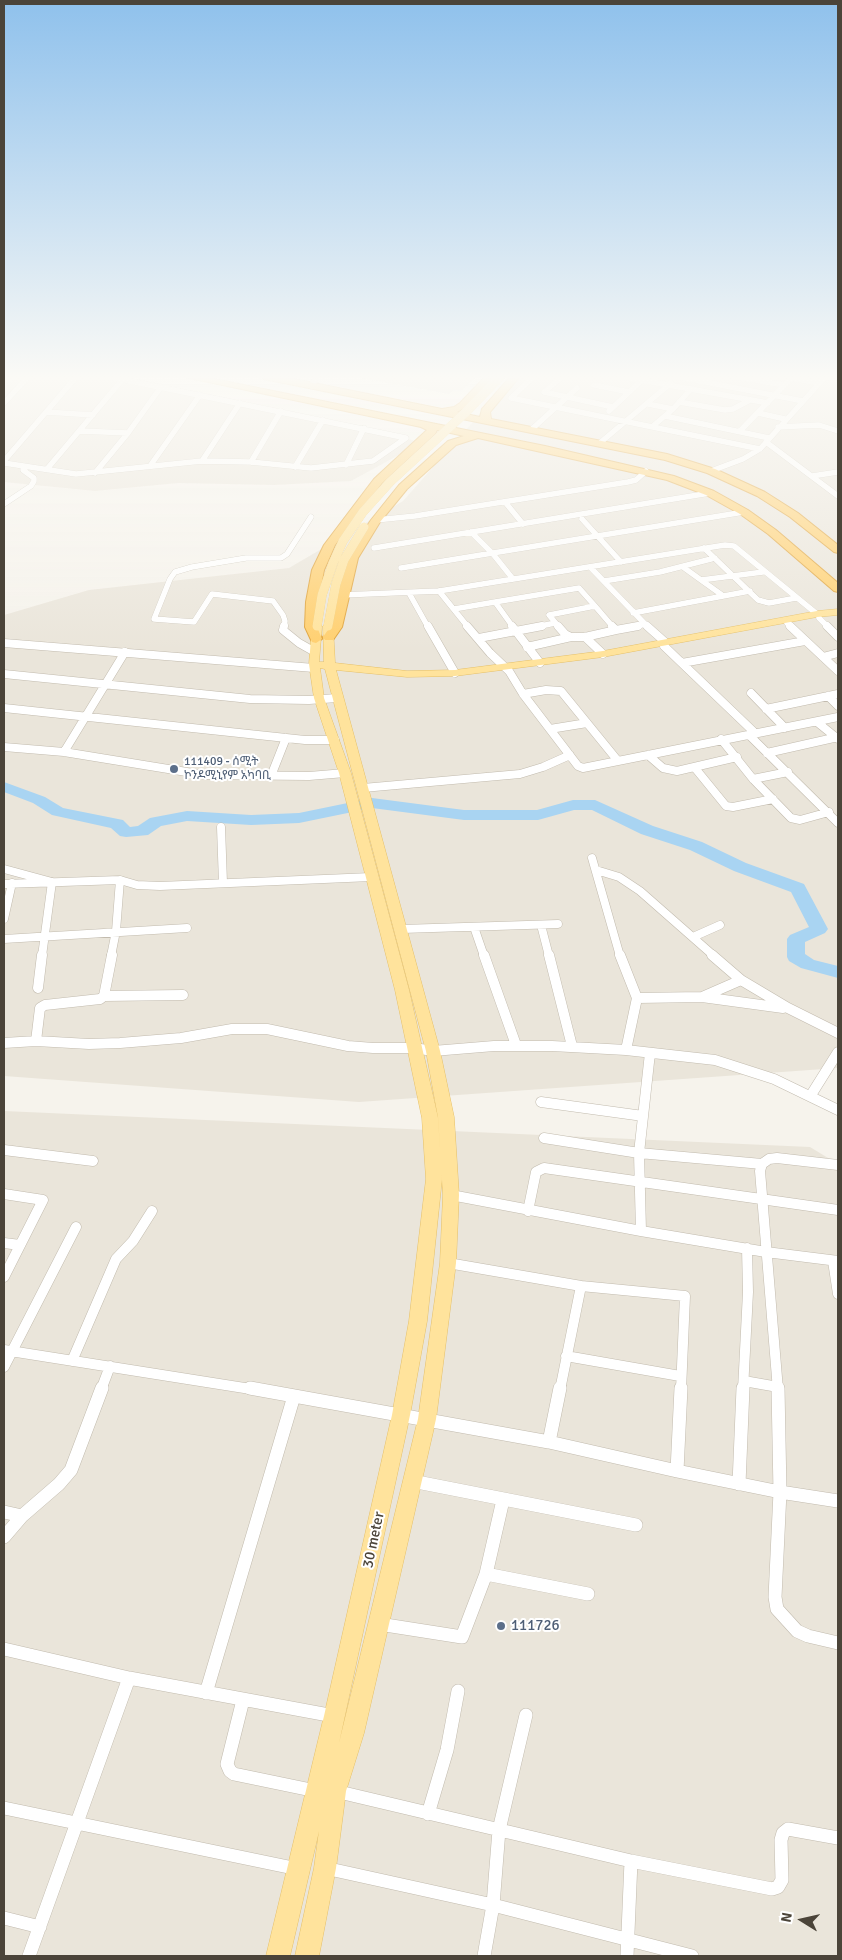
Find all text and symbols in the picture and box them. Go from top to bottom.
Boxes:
place label: 111409 - ሰሚት ኮንዶሚኒየም አካባቢ [184,755,271,783]
marker: 111409 - ሰሚት ኮንዶሚኒየም አካባቢ [168,763,180,775]
street label: 30 meter [359,1510,389,1570]
place label: 111726 [511,1617,560,1635]
marker: 111726 [495,1620,507,1632]
north arrow [777,1895,827,1945]
text: N [778,1911,796,1924]

